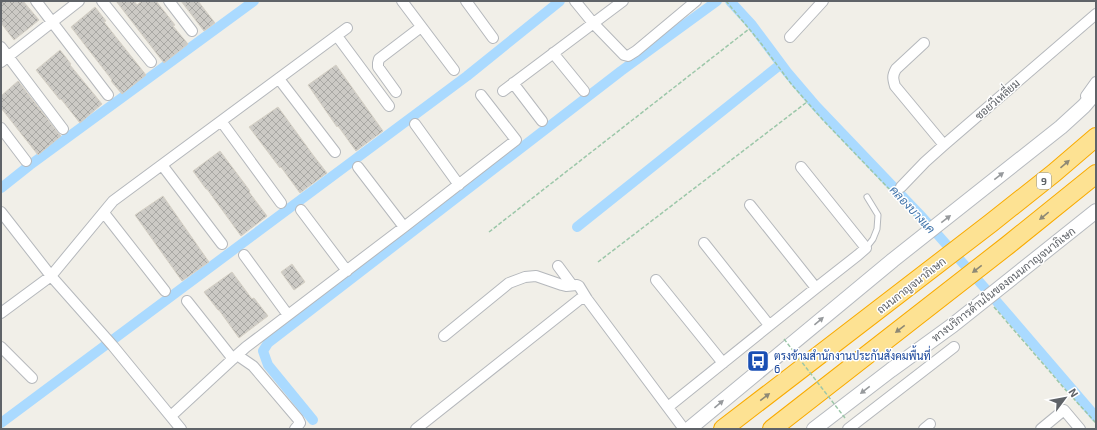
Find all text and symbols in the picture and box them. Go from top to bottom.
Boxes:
street label: ซอยวีเหลี่ยม [969,73,1022,122]
one-way arrow [1060,159,1070,168]
one-way arrow [994,172,1005,181]
road number: 9 [1037,173,1051,189]
water label: คลองบางแค [887,182,939,236]
one-way arrow [1039,212,1049,220]
one-way arrow [940,214,951,223]
street label: ทางบริการด้านในของถนนกาญจนาภิเษก [928,223,1078,345]
street label: ถนนกาญจนาภิเษก [874,254,949,317]
one-way arrow [971,265,982,273]
one-way arrow [814,317,825,326]
one-way arrow [894,325,905,333]
place label: ตรงข้ามสำนักงานประกันสังคมพื้นที่ 6 [774,345,931,375]
bus stop icon: ตรงข้ามสำนักงานประกันสังคมพื้นที่ 6 [745,348,771,374]
north arrow [1045,378,1085,418]
one-way arrow [860,385,871,394]
text: N [1066,386,1082,399]
one-way arrow [759,393,770,401]
one-way arrow [714,400,724,409]

